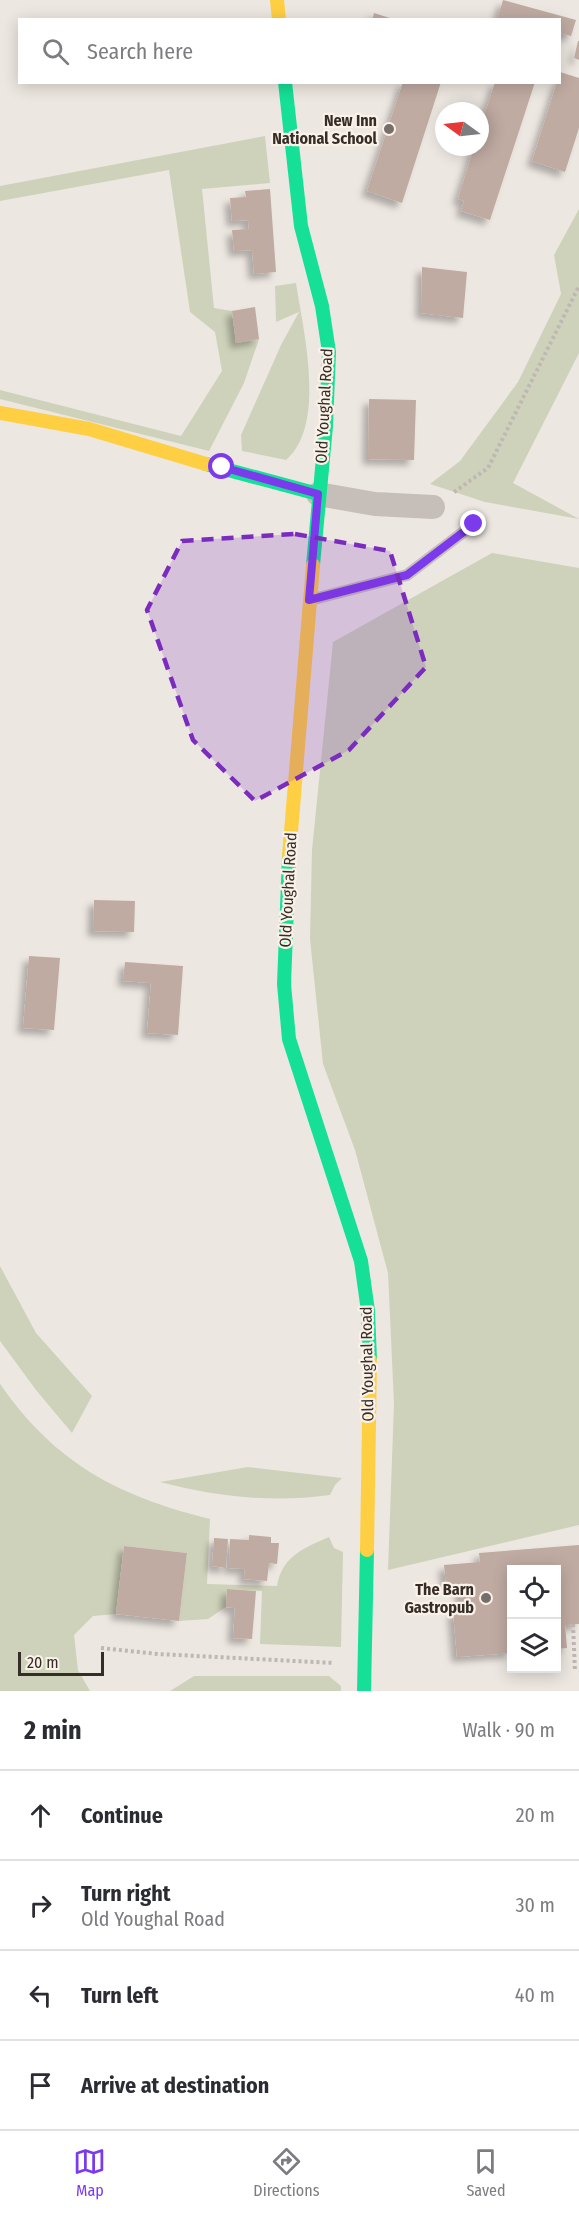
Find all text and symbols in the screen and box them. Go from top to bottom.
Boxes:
search box [18,18,561,84]
icon: search [39,35,72,68]
text: Search here [87,38,193,65]
north arrow [435,102,489,156]
place label: New Inn National School [272,111,378,148]
marker: New Inn National School [382,122,396,136]
street label: Old Youghal Road [312,348,336,464]
route start [208,453,234,479]
route end [460,510,486,536]
street label: Old Youghal Road [276,832,300,948]
street label: Old Youghal Road [356,1306,378,1422]
map controls [507,1565,561,1673]
button: locate [507,1565,561,1619]
place label: The Barn Gastropub [404,1580,474,1617]
marker: The Barn Gastropub [479,1591,493,1605]
button: layers [507,1619,561,1673]
scale bar [18,1649,104,1676]
text: 20 m [27,1653,58,1672]
text: 2 min [24,1715,82,1746]
text: Walk · 90 m [463,1718,555,1742]
icon: ahead [24,1799,57,1832]
text: Continue [81,1802,163,1829]
text: 20 m [516,1803,555,1827]
text: Turn right [81,1880,170,1907]
icon: right [24,1889,57,1922]
text: 30 m [515,1893,555,1917]
text: Old Youghal Road [81,1907,225,1931]
icon: left [24,1979,57,2012]
text: Turn left [81,1982,159,2009]
text: 40 m [515,1983,555,2007]
icon: arrive [24,2069,57,2102]
text: Arrive at destination [81,2072,269,2099]
tab: Map [73,2145,106,2200]
tab: Directions [253,2145,320,2200]
tab: Saved [466,2145,506,2200]

